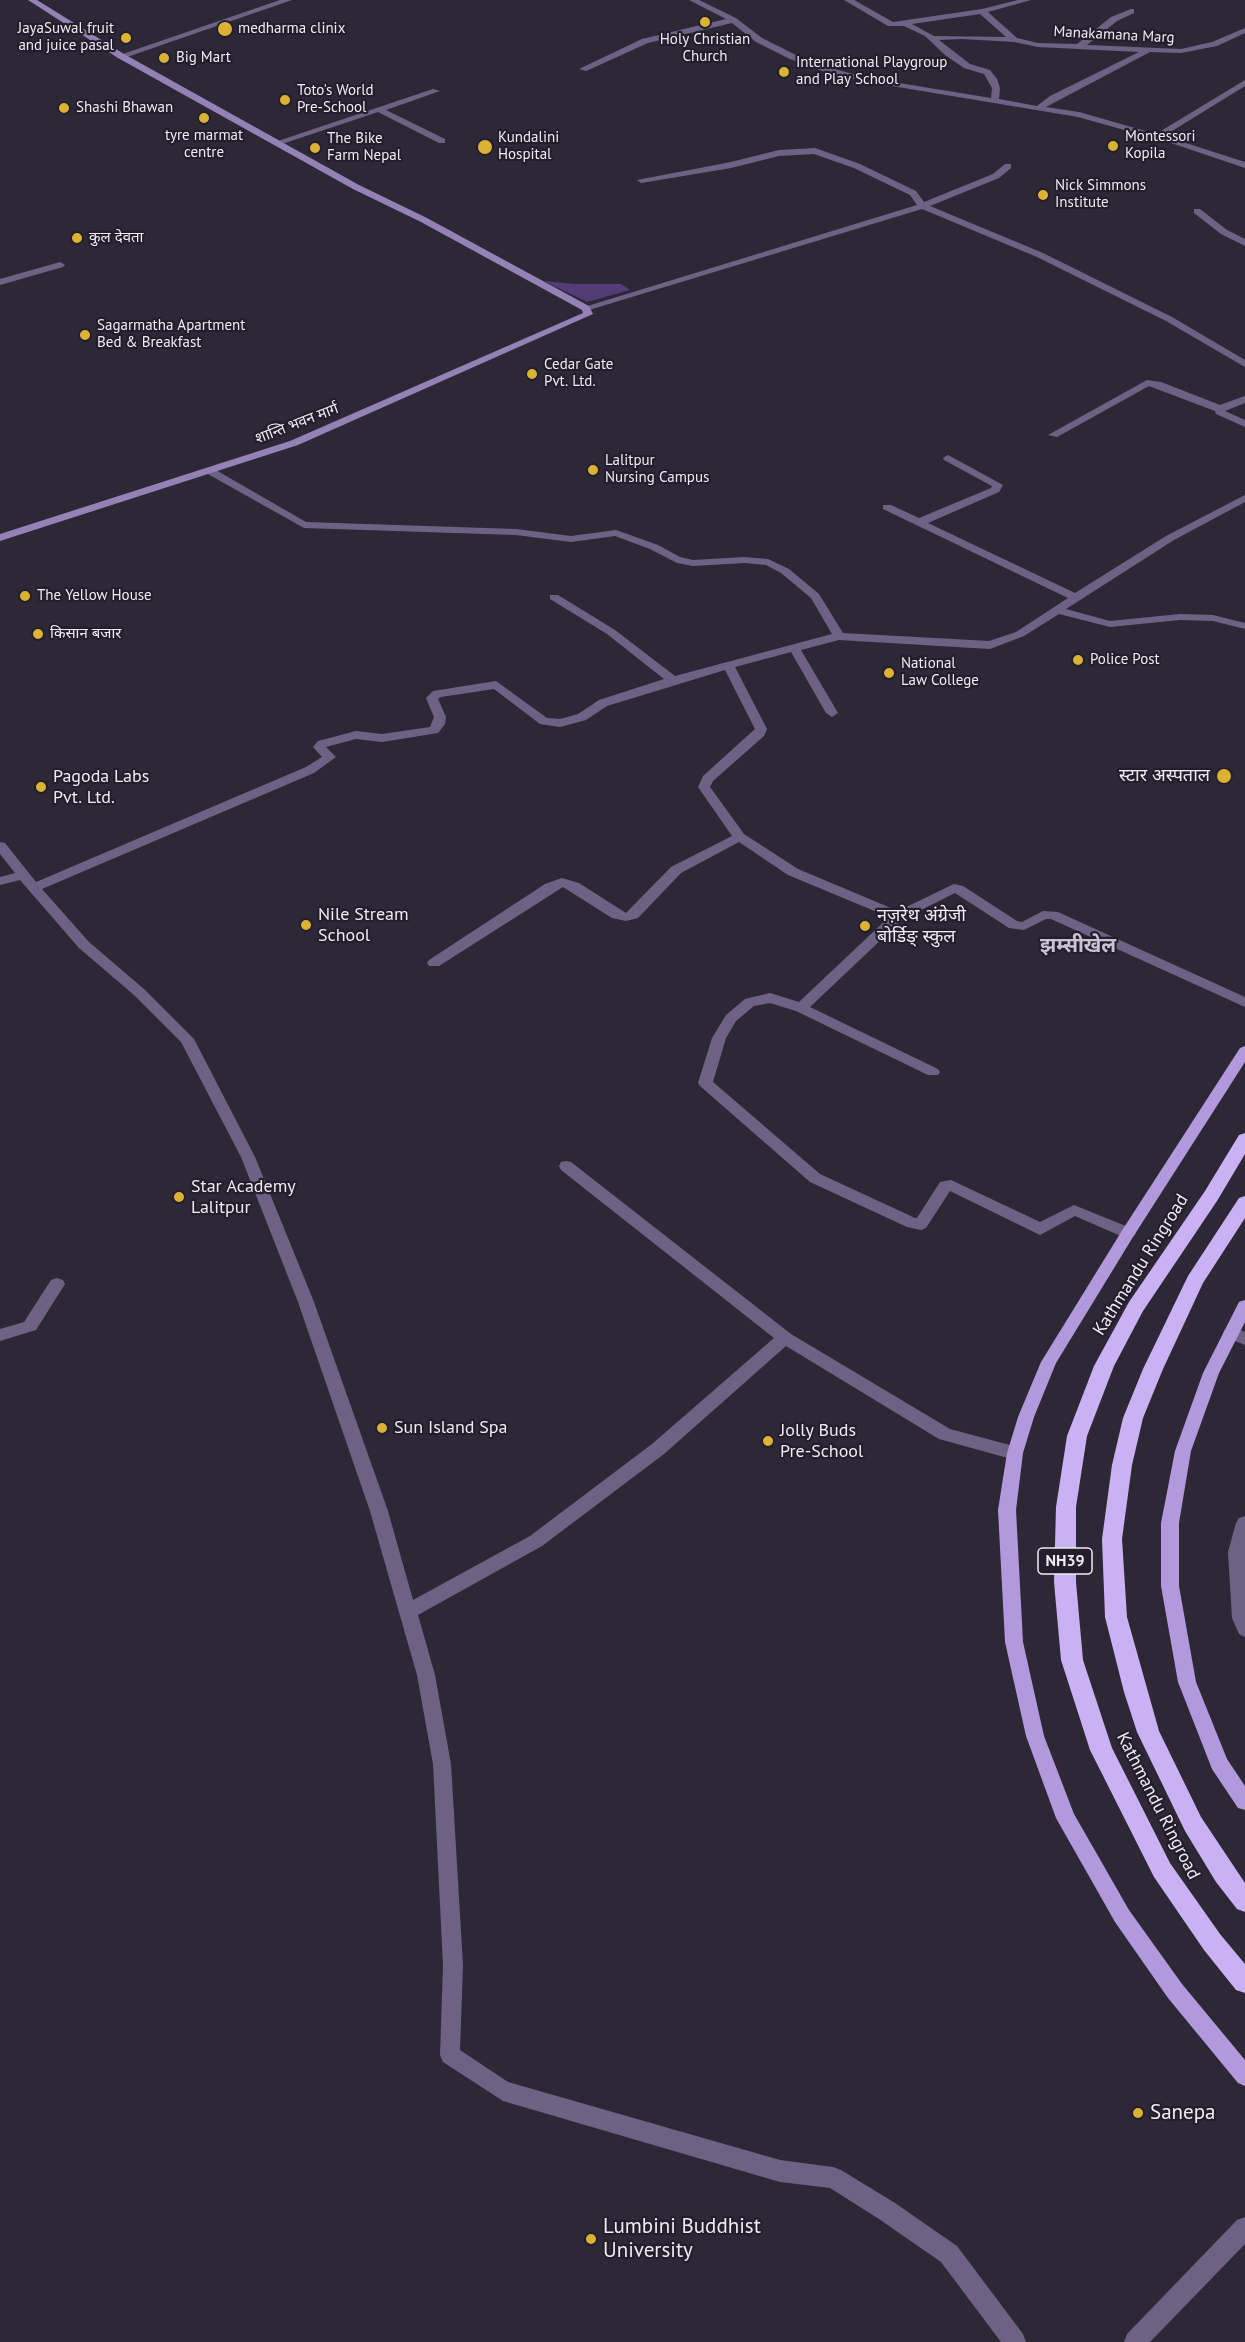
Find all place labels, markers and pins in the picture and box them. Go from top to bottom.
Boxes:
marker: Holy Christian Church [698,15,712,29]
place label: JayaSuwal fruit and juice pasal [18,20,114,55]
marker: medharma clinix [216,20,234,38]
place label: medharma clinix [238,20,345,38]
marker: JayaSuwal fruit and juice pasal [119,31,133,45]
place label: Holy Christian Church [660,31,750,66]
place label: Big Mart [176,49,231,67]
marker: Big Mart [157,51,171,65]
place label: International Playgroup and Play School [796,54,947,89]
marker: International Playgroup and Play School [777,65,791,79]
place label: Toto's World Pre-School [297,82,374,117]
marker: Toto's World Pre-School [278,93,292,107]
place label: Shashi Bhawan [76,99,173,117]
marker: Shashi Bhawan [57,101,71,115]
marker: tyre marmat centre [197,111,211,125]
place label: tyre marmat centre [165,127,243,162]
place label: Montessori Kopila [1125,128,1195,163]
place label: Kundalini Hospital [498,129,559,164]
place label: The Bike Farm Nepal [327,130,401,165]
marker: Kundalini Hospital [476,138,494,156]
marker: Montessori Kopila [1106,139,1120,153]
marker: The Bike Farm Nepal [308,141,322,155]
place label: Nick Simmons Institute [1055,177,1146,212]
marker: Nick Simmons Institute [1036,188,1050,202]
place label: कुल देवता [89,229,143,247]
marker: कुल देवता [70,231,84,245]
place label: Sagarmatha Apartment Bed & Breakfast [97,317,245,352]
marker: Sagarmatha Apartment Bed & Breakfast [78,328,92,342]
place label: Cedar Gate Pvt. Ltd. [544,356,613,391]
marker: Cedar Gate Pvt. Ltd. [525,367,539,381]
place label: Lalitpur Nursing Campus [605,452,709,487]
marker: Lalitpur Nursing Campus [586,463,600,477]
place label: The Yellow House [37,587,152,605]
marker: The Yellow House [18,589,32,603]
place label: किसान बजार [50,625,121,643]
marker: किसान बजार [31,627,45,641]
place label: Police Post [1090,651,1160,669]
marker: Police Post [1071,653,1085,667]
place label: National Law College [901,655,979,690]
marker: National Law College [882,666,896,680]
place label: स्टार अस्पताल [1119,765,1210,787]
place label: Pagoda Labs Pvt. Ltd. [53,766,149,808]
marker: स्टार अस्पताल [1215,767,1233,785]
marker: Pagoda Labs Pvt. Ltd. [34,780,48,794]
place label: Nile Stream School [318,904,409,946]
place label: नज़रेथ अंग्रेजी बोर्डिङ् स्कुल [877,905,966,948]
marker: Nile Stream School [299,918,313,932]
marker: नज़रेथ अंग्रेजी बोर्डिङ् स्कुल [858,919,872,933]
place label: Star Academy Lalitpur [191,1176,296,1218]
marker: Star Academy Lalitpur [172,1190,186,1204]
place label: Sun Island Spa [394,1417,507,1439]
place label: Jolly Buds Pre-School [780,1420,863,1462]
marker: Sun Island Spa [375,1421,389,1435]
marker: Jolly Buds Pre-School [761,1434,775,1448]
place label: Sanepa [1150,2100,1215,2126]
marker: Sanepa [1131,2106,1145,2120]
place label: Lumbini Buddhist University [603,2214,761,2264]
marker: Lumbini Buddhist University [584,2232,598,2246]

